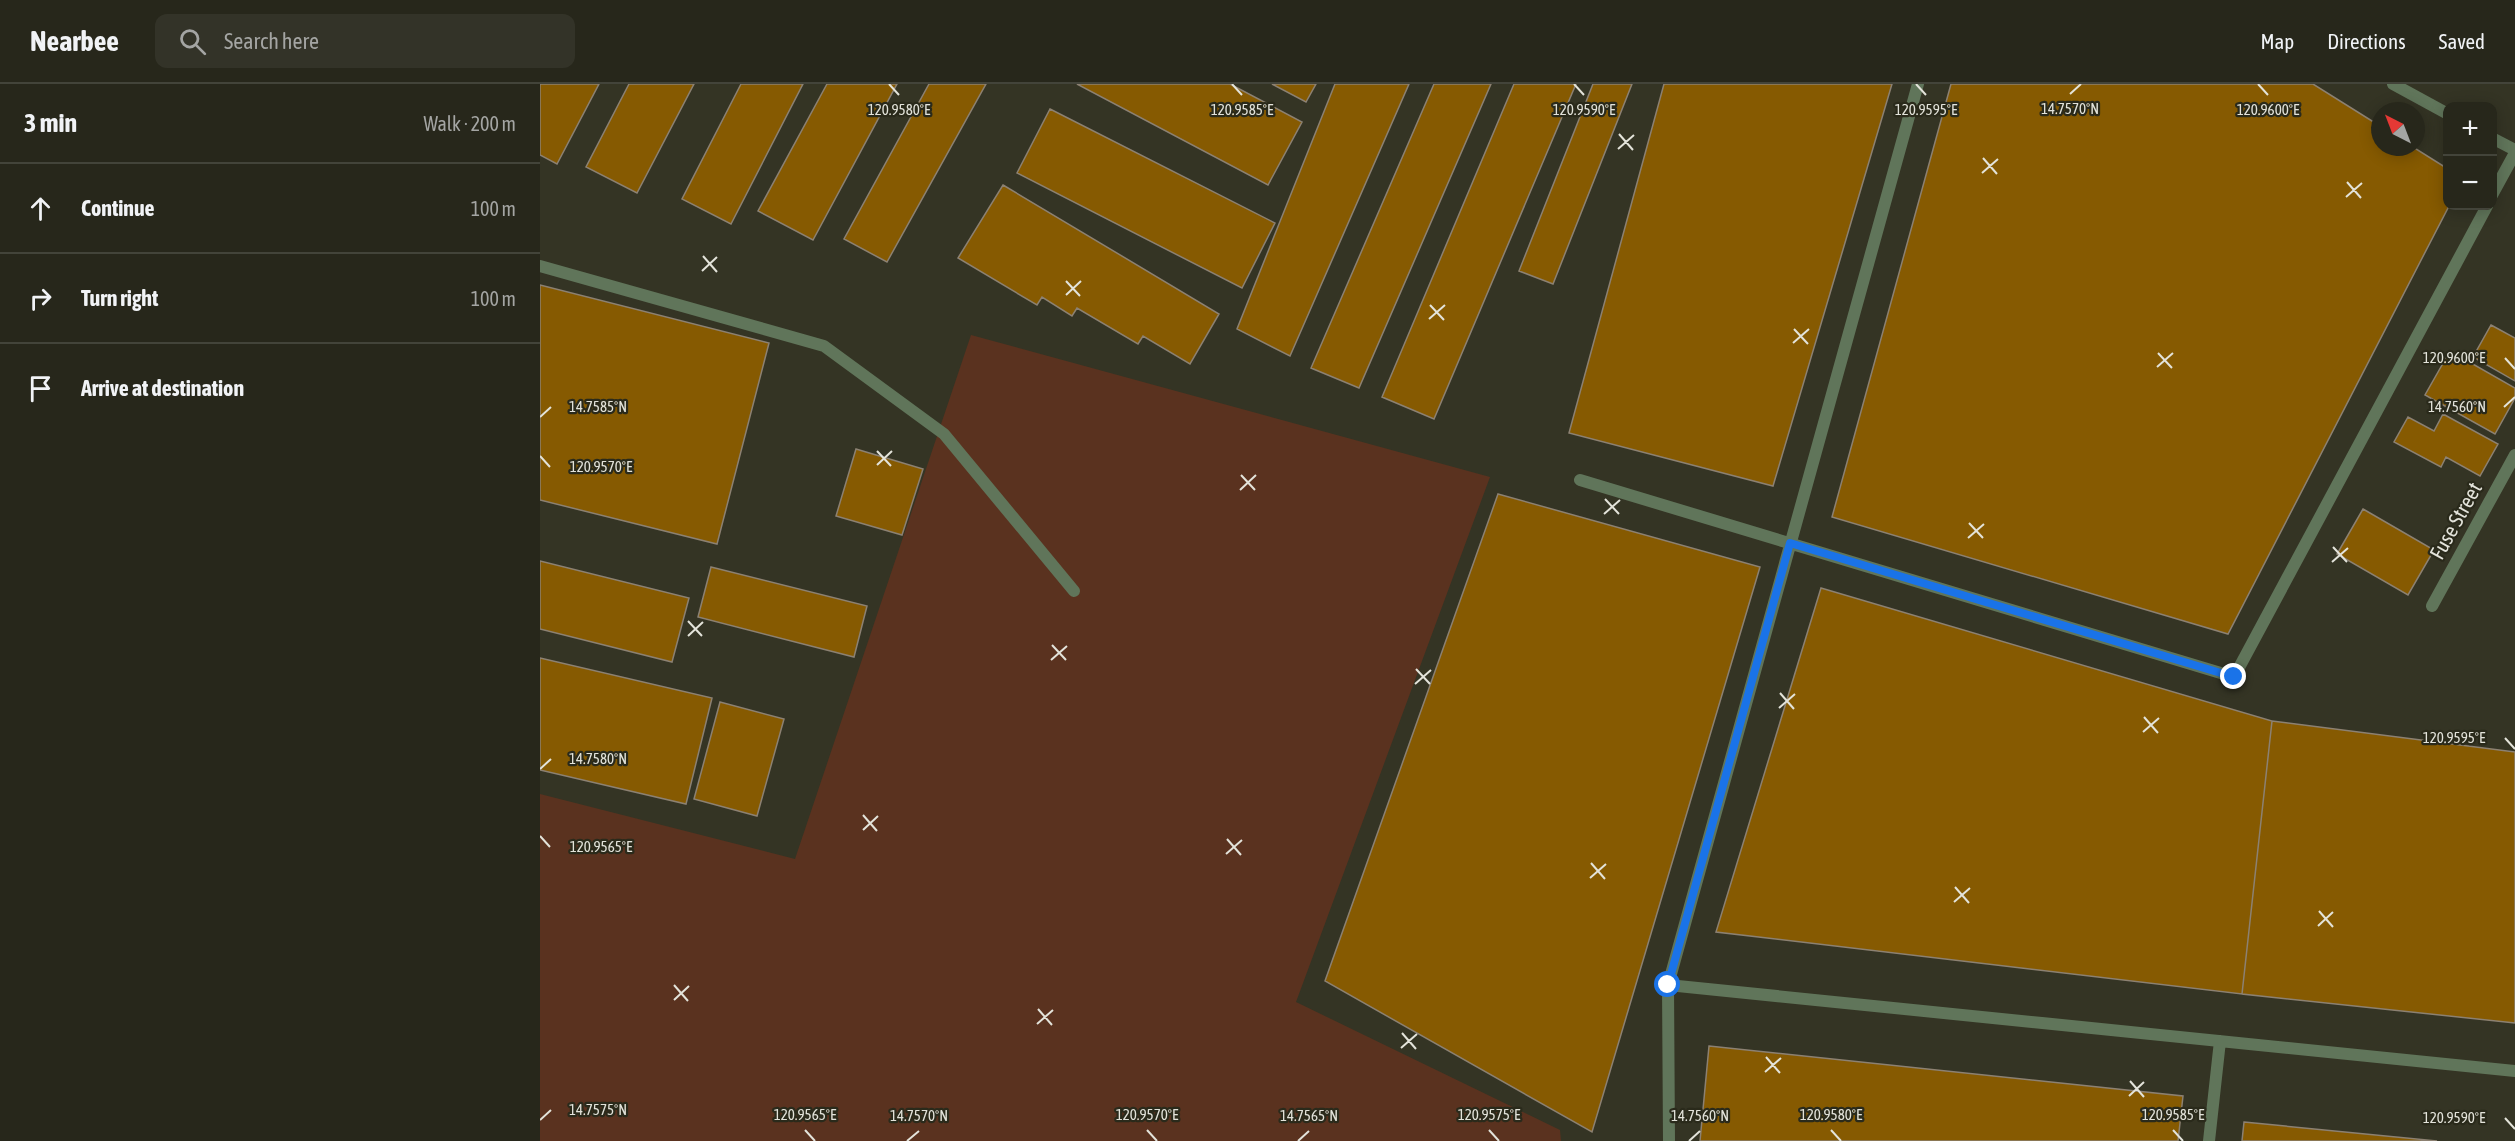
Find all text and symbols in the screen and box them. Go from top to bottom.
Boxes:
search box [155,14,575,68]
text: Nearbee [30,25,119,57]
icon: search [176,25,209,58]
text: Search here [224,28,319,54]
text: Map [2260,29,2294,53]
text: Directions [2327,29,2406,53]
text: Saved [2439,29,2485,53]
text: 14.7570°N [2041,100,2099,117]
text: 120.9580°E [868,101,931,118]
text: 120.9585°E [1211,101,1274,118]
text: 120.9590°E [1553,101,1616,118]
text: 120.9595°E [1895,101,1958,118]
text: 120.9600°E [2237,101,2300,118]
north arrow [2371,102,2425,156]
map controls [2443,102,2497,210]
button: + [2443,102,2497,156]
text: 3 min [24,108,77,138]
text: Walk · 200 m [424,112,516,135]
button: − [2443,156,2497,210]
icon: ahead [24,192,57,225]
text: Continue [81,195,155,221]
text: 100 m [471,197,516,220]
icon: right [24,282,57,315]
text: Turn right [81,285,158,311]
text: 100 m [471,287,516,310]
text: 120.9600°E [2423,349,2486,366]
icon: arrive [24,372,57,405]
text: Arrive at destination [81,375,244,401]
text: 14.7585°N [569,398,627,415]
text: 14.7560°N [2428,398,2486,415]
text: 120.9570°E [570,458,633,475]
street label: Fuse Street [2424,478,2486,563]
route end [2220,663,2246,689]
text: 120.9595°E [2423,729,2486,746]
text: 14.7580°N [569,750,627,767]
text: 120.9565°E [570,838,633,855]
route start [1654,971,1680,997]
text: 14.7575°N [569,1101,627,1118]
text: 120.9565°E [774,1106,837,1123]
text: 120.9570°E [1116,1106,1179,1123]
text: 120.9575°E [1458,1106,1521,1123]
text: 120.9580°E [1800,1106,1863,1123]
text: 120.9585°E [2142,1106,2205,1123]
text: 14.7570°N [890,1107,948,1124]
text: 14.7565°N [1280,1107,1338,1124]
text: 14.7560°N [1671,1107,1729,1124]
text: 120.9590°E [2423,1109,2486,1126]

